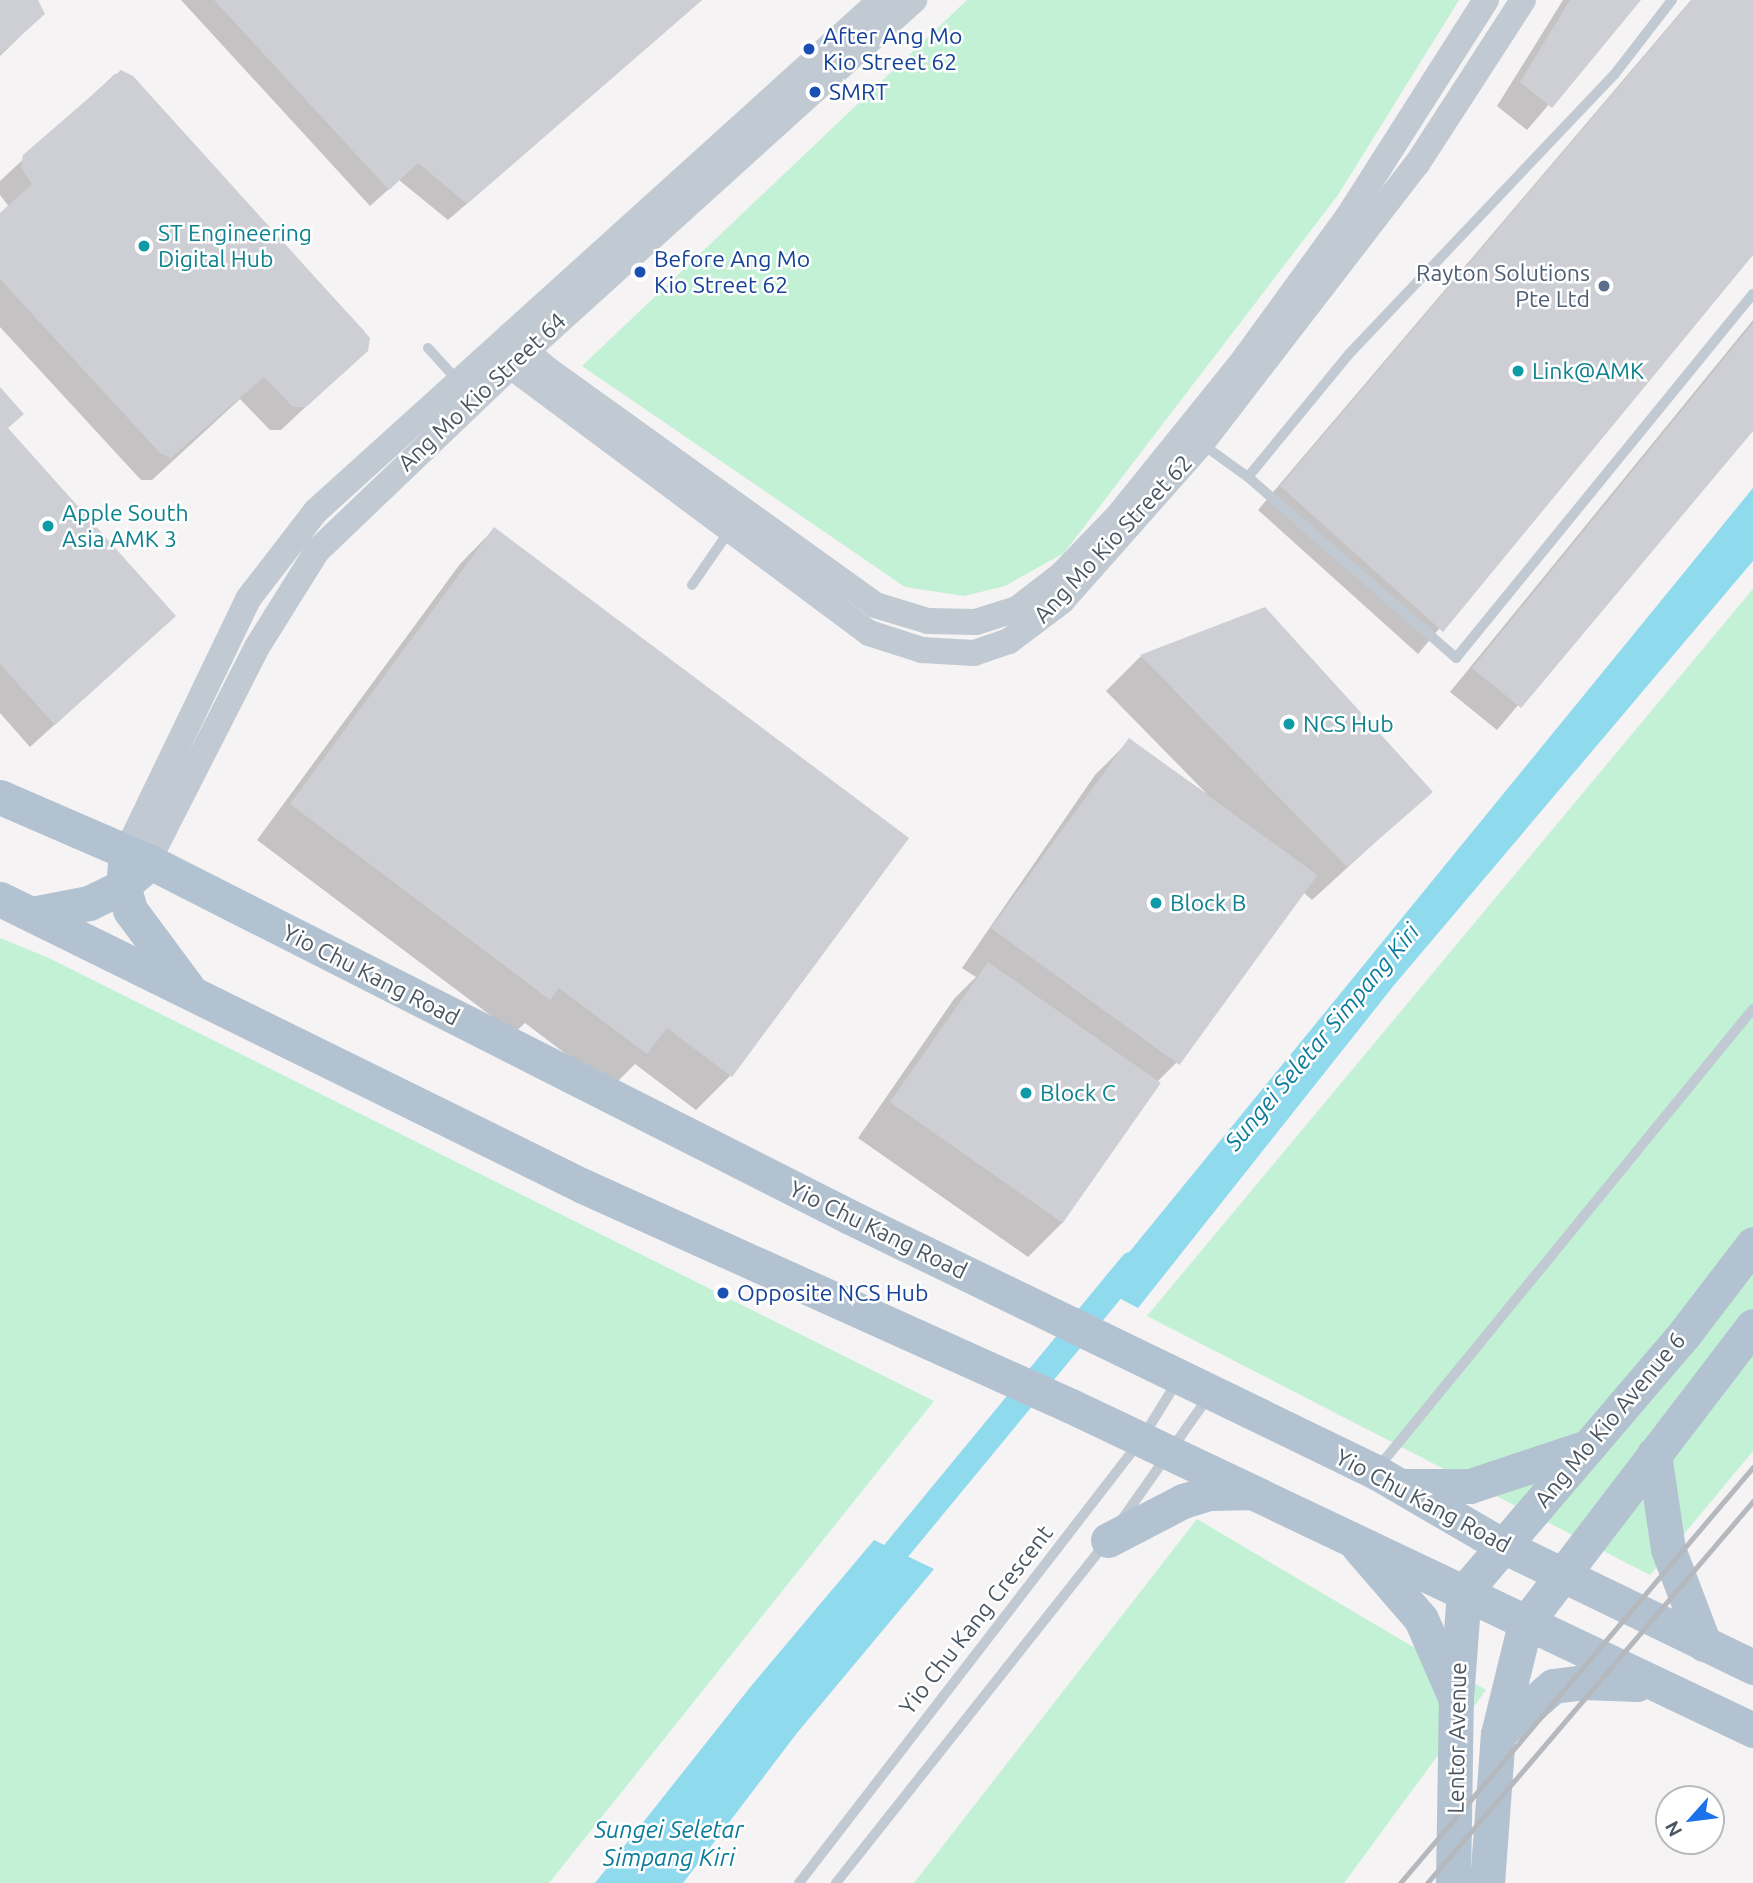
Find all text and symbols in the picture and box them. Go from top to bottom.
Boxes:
place label: After Ang Mo Kio Street 62 [823,22,962,76]
marker: After Ang Mo Kio Street 62 [801,41,817,57]
place label: SMRT [829,78,888,106]
marker: SMRT [807,84,823,100]
place label: ST Engineering Digital Hub [158,219,312,273]
marker: ST Engineering Digital Hub [136,238,152,254]
place label: Before Ang Mo Kio Street 62 [654,245,810,299]
place label: Rayton Solutions Pte Ltd [1416,259,1590,313]
marker: Before Ang Mo Kio Street 62 [632,264,648,280]
marker: Rayton Solutions Pte Ltd [1596,278,1612,294]
street label: Ang Mo Kio Street 64 [392,307,572,477]
place label: Link@AMK [1532,357,1644,385]
marker: Link@AMK [1510,363,1526,379]
street label: Ang Mo Kio Street 62 [1028,449,1198,629]
place label: Apple South Asia AMK 3 [62,499,189,553]
marker: Apple South Asia AMK 3 [40,518,56,534]
place label: NCS Hub [1303,710,1394,738]
marker: NCS Hub [1281,716,1297,732]
place label: Block B [1170,889,1246,917]
marker: Block B [1148,895,1164,911]
water label: Sungei Seletar Simpang Kiri [1219,918,1425,1156]
street label: Yio Chu Kang Road [278,919,464,1031]
place label: Block C [1040,1079,1116,1107]
marker: Block C [1018,1085,1034,1101]
street label: Yio Chu Kang Road [785,1175,971,1285]
place label: Opposite NCS Hub [737,1279,928,1307]
marker: Opposite NCS Hub [715,1285,731,1301]
street label: Ang Mo Kio Avenue 6 [1529,1327,1691,1513]
street label: Yio Chu Kang Road [1331,1443,1515,1559]
street label: Yio Chu Kang Crescent [894,1520,1058,1720]
street label: Lentor Avenue [1442,1662,1472,1814]
north arrow [1655,1785,1725,1855]
water label: Sungei Seletar Simpang Kiri [594,1816,744,1872]
text: N [1660,1817,1686,1840]

